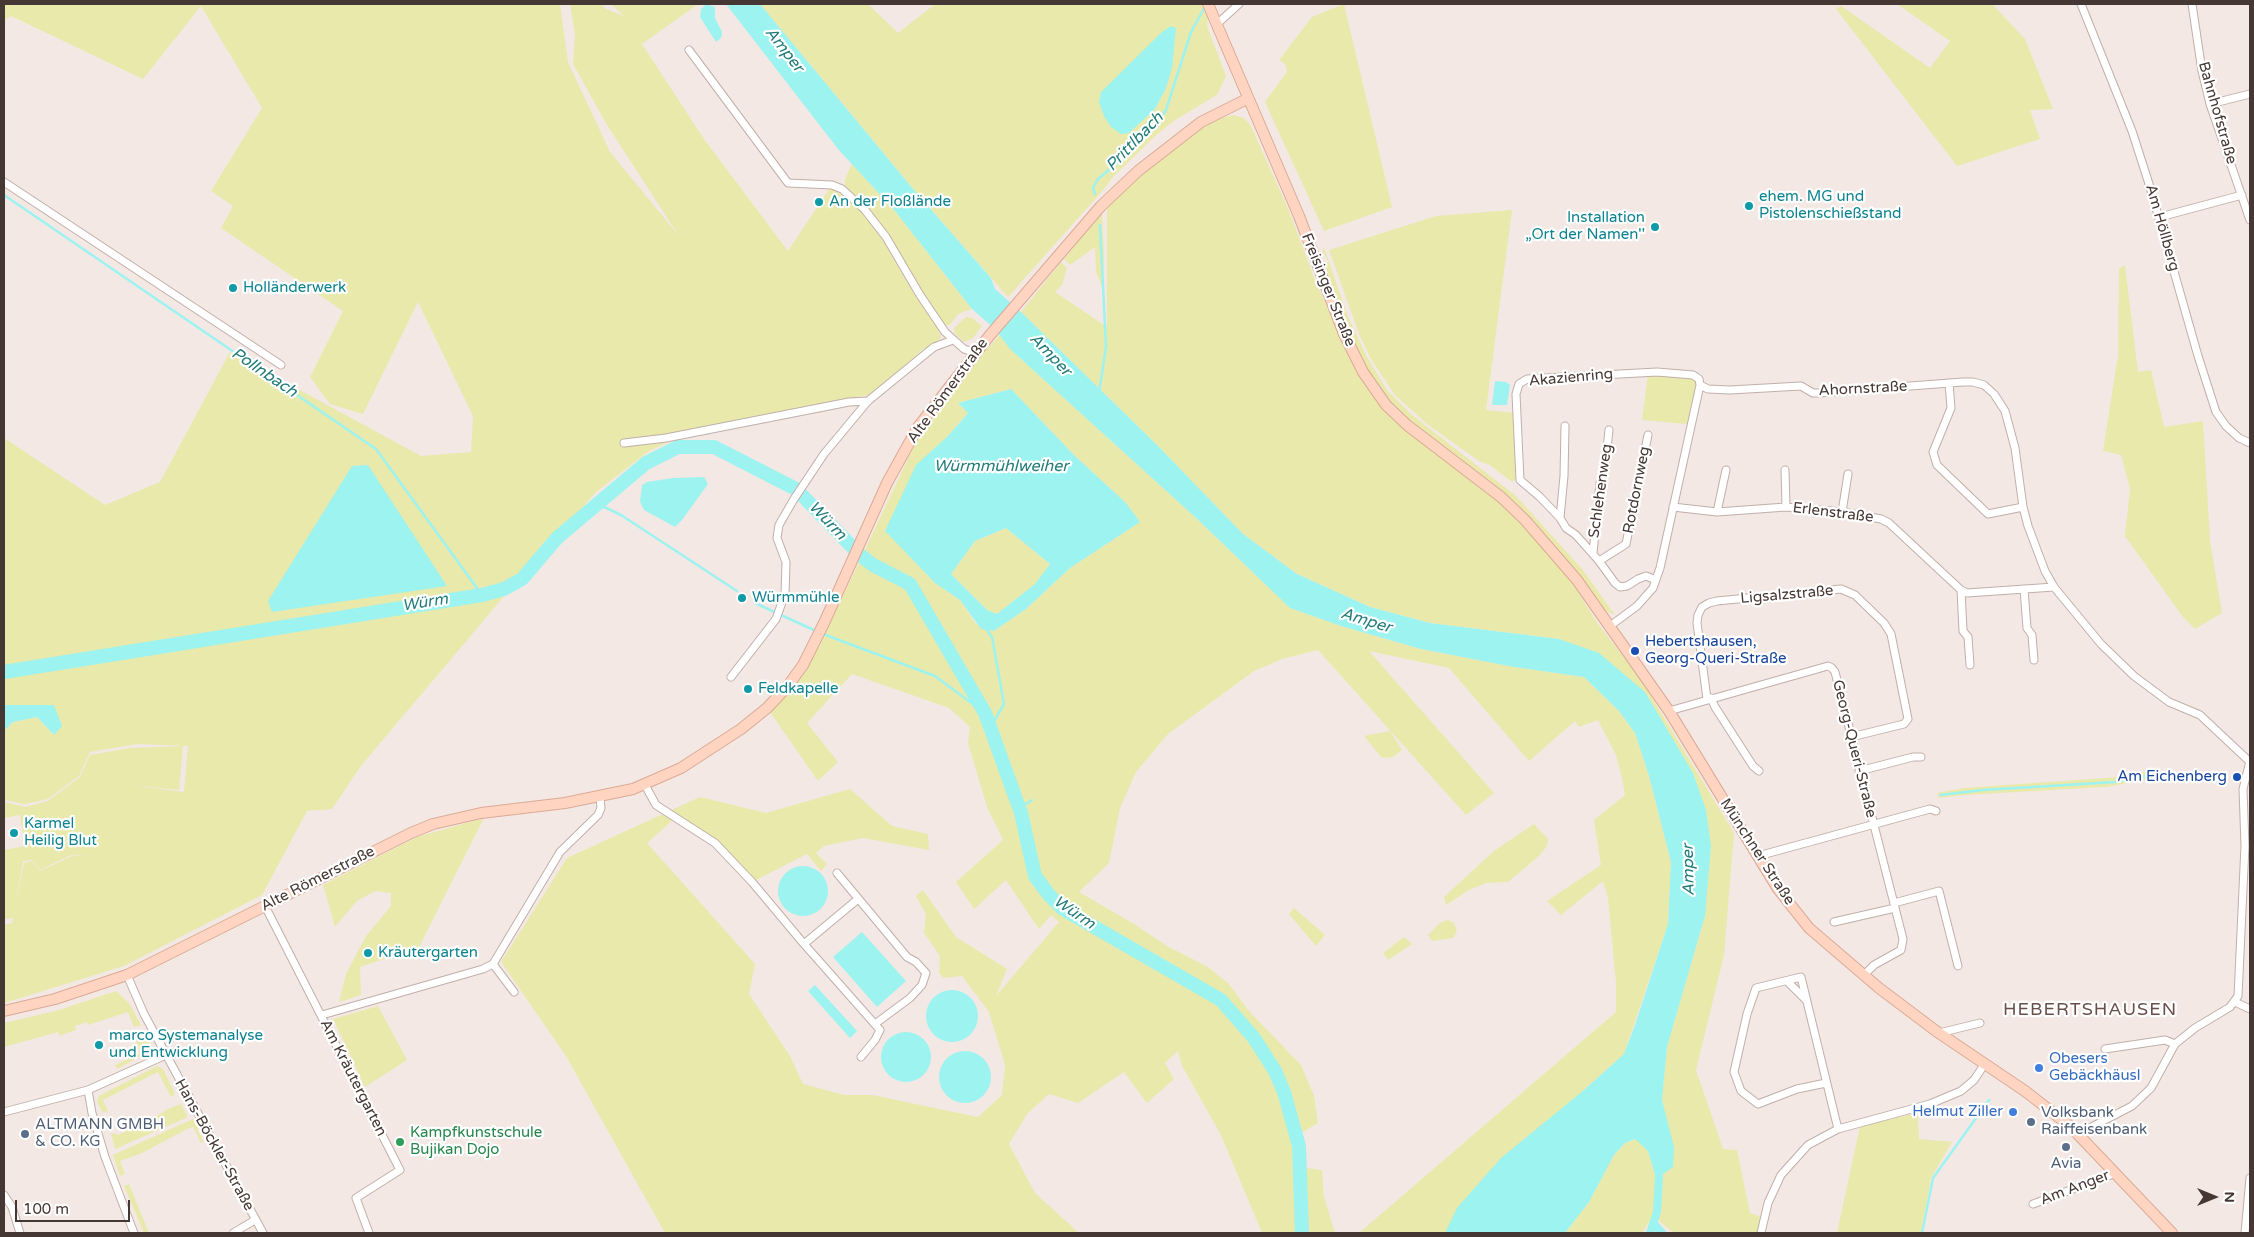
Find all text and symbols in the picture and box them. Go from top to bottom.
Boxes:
water label: Amper [760,24,808,76]
street label: Bahnhofstraße [2194,60,2240,166]
water label: Prittlbach [1102,109,1168,175]
street label: Am Höllberg [2141,183,2183,273]
place label: ehem. MG und Pistolenschießstand [1759,188,1902,223]
place label: An der Floßlände [829,193,951,211]
marker: An der Floßlände [813,196,825,208]
marker: ehem. MG und Pistolenschießstand [1743,200,1755,212]
place label: Installation „Ort der Namen'' [1525,209,1645,244]
marker: Installation „Ort der Namen'' [1649,221,1661,233]
street label: Freisinger Straße [1297,231,1359,349]
place label: Holländerwerk [243,279,346,297]
marker: Holländerwerk [227,282,239,294]
water label: Amper [1025,330,1075,380]
street label: Alte Römerstraße [904,335,992,447]
water label: Pollnbach [227,344,301,402]
street label: Akazienring [1528,365,1614,391]
street label: Ahornstraße [1818,378,1908,400]
street label: Schlehenweg [1585,443,1617,539]
street label: Rotdornweg [1620,445,1654,535]
water label: Würmmühlweiher [934,457,1068,477]
water label: Würm [804,498,850,544]
street label: Erlenstraße [1792,499,1874,527]
street label: Ligsalzstraße [1740,582,1834,608]
place label: Würmmühle [752,589,839,607]
water label: Würm [401,590,449,616]
marker: Würmmühle [736,592,748,604]
water label: Amper [1338,604,1394,638]
place label: Hebertshausen, Georg-Queri-Straße [1645,633,1786,668]
marker: Hebertshausen, Georg-Queri-Straße [1629,645,1641,657]
street label: Georg-Queri-Straße [1828,678,1880,820]
place label: Feldkapelle [758,680,839,698]
marker: Feldkapelle [742,683,754,695]
place label: Am Eichenberg [2117,768,2227,786]
marker: Am Eichenberg [2231,771,2243,783]
street label: Münchner Straße [1716,795,1798,909]
place label: Karmel Heilig Blut [24,815,97,850]
marker: Karmel Heilig Blut [8,827,20,839]
street label: Alte Römerstraße [258,843,378,915]
water label: Amper [1679,844,1699,896]
water label: Würm [1050,892,1098,934]
place label: Kräutergarten [378,944,478,962]
marker: Kräutergarten [362,947,374,959]
district label: HEBERTSHAUSEN [2001,999,2179,1021]
street label: Am Kräutergarten [316,1017,390,1139]
place label: marco Systemanalyse und Entwicklung [109,1027,263,1062]
marker: marco Systemanalyse und Entwicklung [93,1039,105,1051]
place label: Obesers Gebäckhäusl [2049,1050,2140,1085]
marker: Obesers Gebäckhäusl [2033,1062,2045,1074]
street label: Hans-Böckler-Straße [170,1076,258,1214]
place label: Helmut Ziller [1912,1103,2003,1121]
place label: Volksbank Raiffeisenbank [2041,1104,2147,1139]
marker: Helmut Ziller [2007,1106,2019,1118]
place label: ALTMANN GMBH & CO. KG [35,1116,164,1151]
marker: Volksbank Raiffeisenbank [2025,1116,2037,1128]
place label: Kampfkunstschule Bujikan Dojo [410,1124,542,1159]
marker: ALTMANN GMBH & CO. KG [19,1128,31,1140]
marker: Kampfkunstschule Bujikan Dojo [394,1136,406,1148]
marker: Avia [2060,1141,2072,1153]
place label: Avia [2051,1155,2081,1173]
street label: Am Anger [2038,1167,2112,1209]
north arrow [2189,1172,2239,1222]
scale bar [18,1190,132,1222]
text: N [2221,1191,2238,1203]
text: 100 m [23,1200,69,1218]

